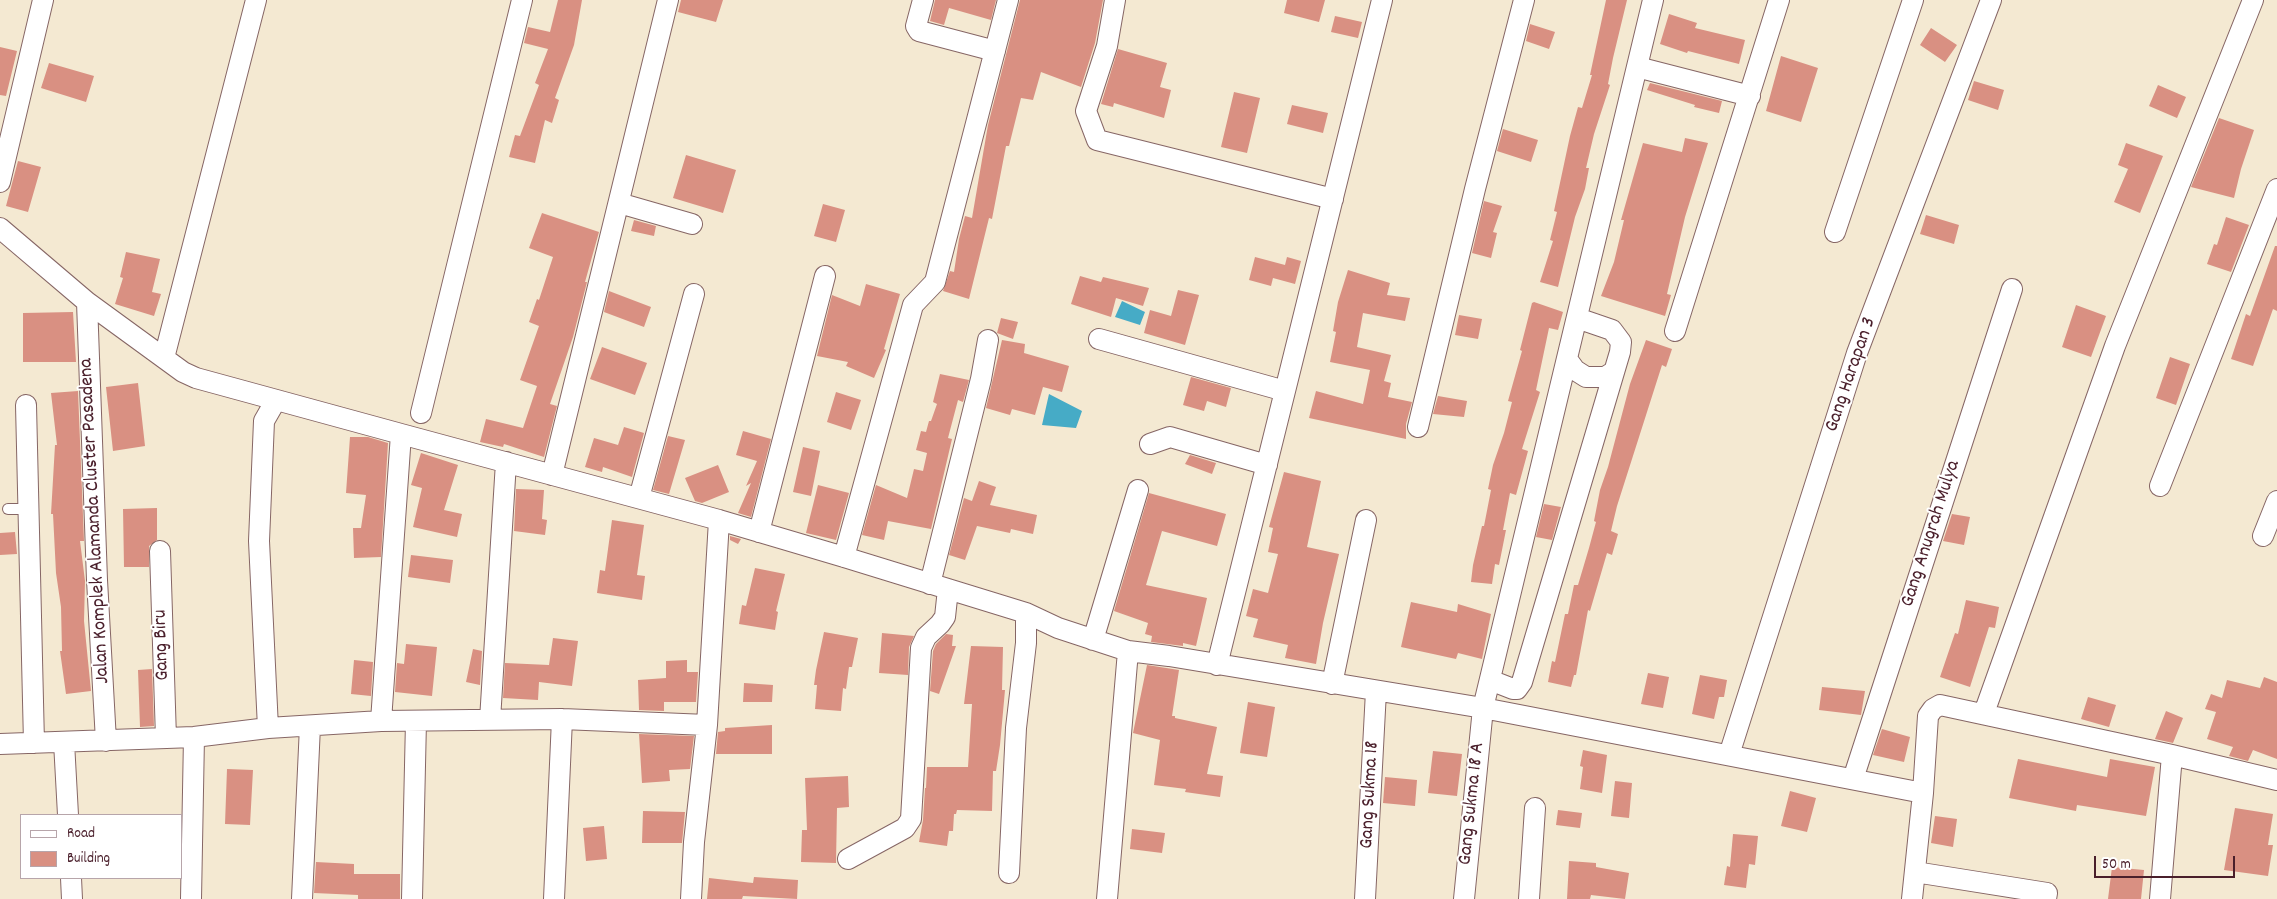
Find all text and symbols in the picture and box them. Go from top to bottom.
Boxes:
street label: Gang Harapan 3 [1821,314,1883,436]
street label: Jalan Komplek Alamanda Cluster Pasadena [75,358,117,684]
street label: Gang Anugrah Mulya [1897,458,1967,610]
street label: Gang Biru [150,609,176,681]
street label: Gang Sukma 18 [1356,741,1386,849]
street label: Gang Sukma 18 A [1455,741,1491,867]
legend [20,814,182,879]
text: Road [67,823,95,845]
scale bar [2097,846,2238,878]
text: Building [67,848,110,870]
text: 50 m [2102,854,2131,876]

